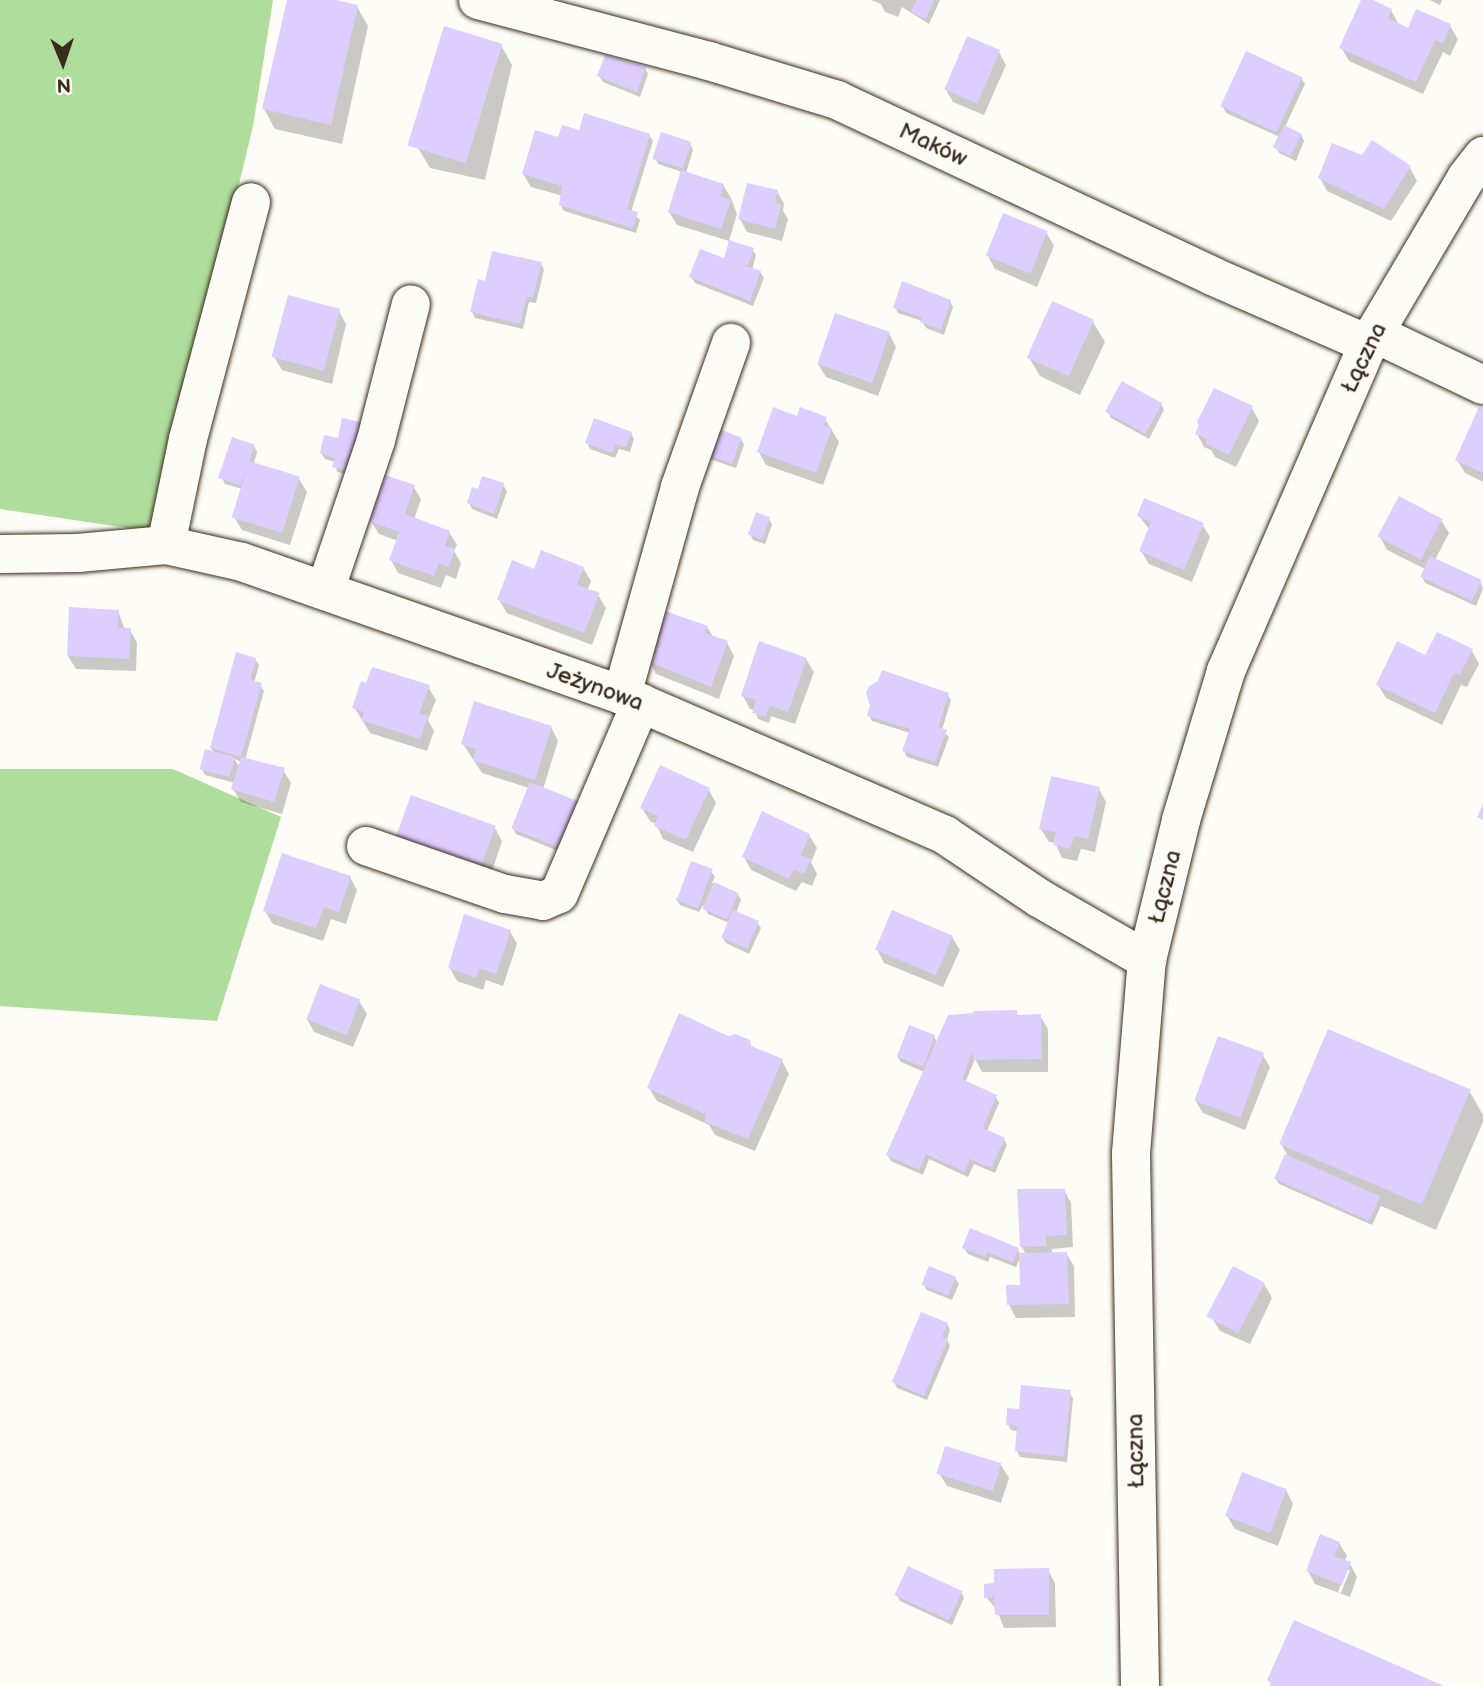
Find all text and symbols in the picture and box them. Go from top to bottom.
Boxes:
north arrow [28,28,98,98]
text: N [56,73,71,96]
street label: Maków [894,117,972,173]
street label: Łączna [1335,318,1393,398]
street label: Jeżynowa [543,657,647,717]
street label: Łączna [1143,847,1187,927]
street label: Łączna [1122,1413,1150,1489]

